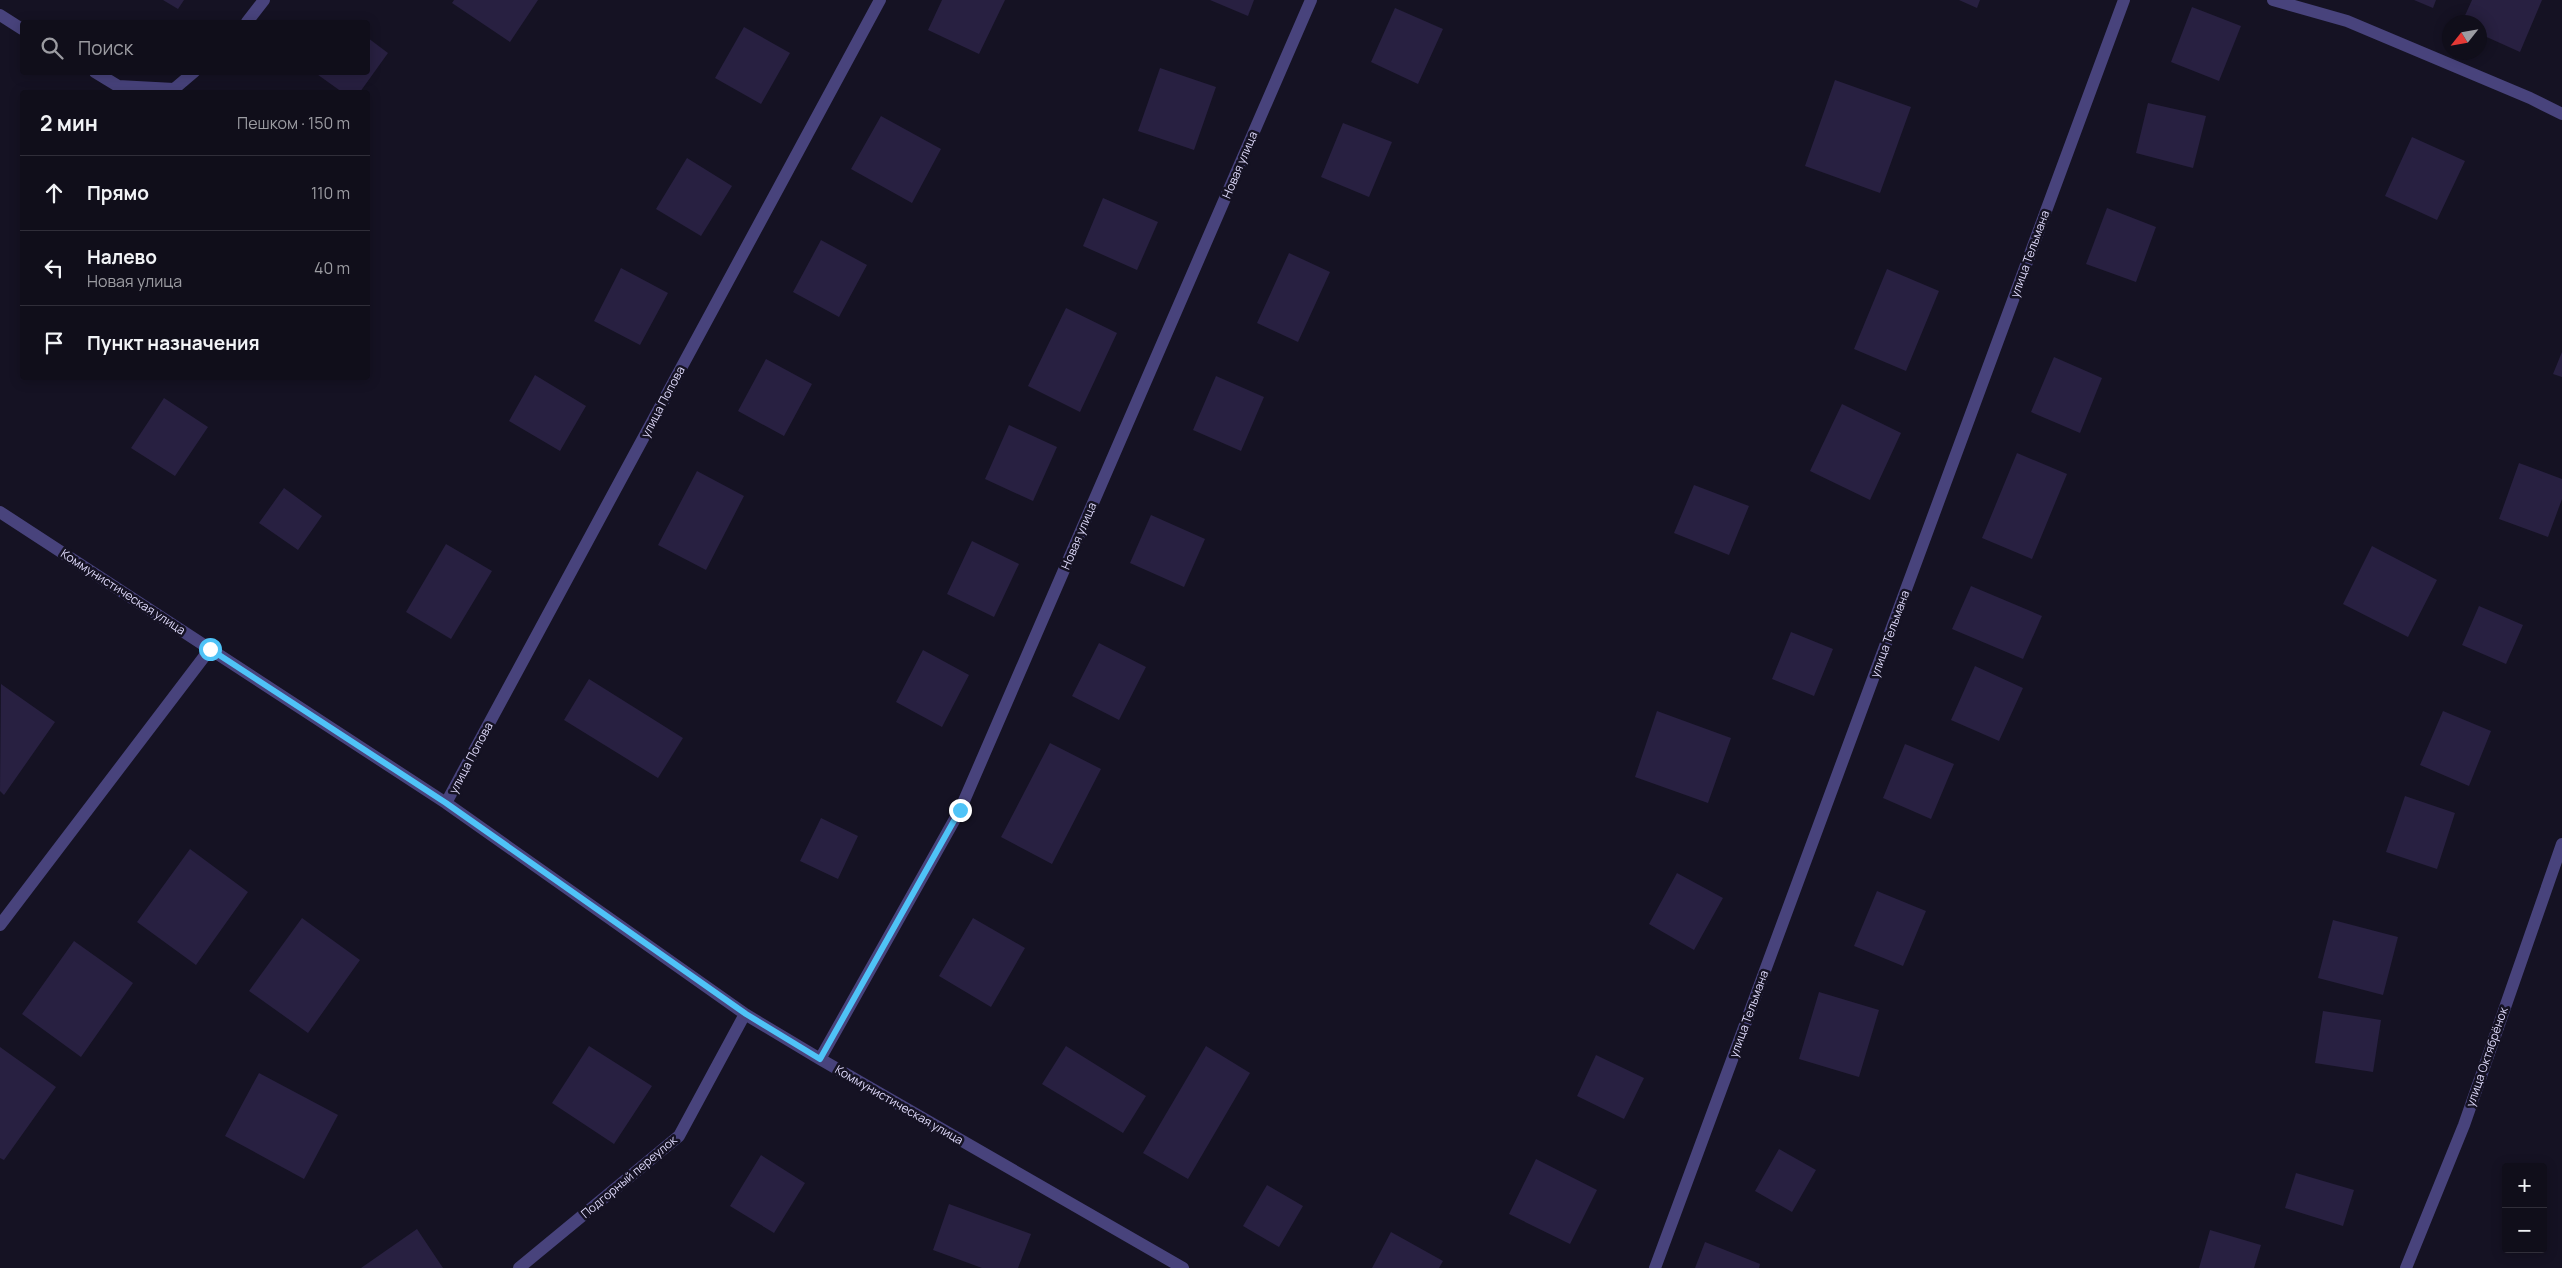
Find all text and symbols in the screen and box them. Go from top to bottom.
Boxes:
north arrow [2442,15,2487,60]
search box [20,20,370,75]
icon: search [38,34,66,62]
text: Поиск [78,35,133,61]
text: 2 мин [40,109,98,137]
text: Пешком · 150 m [237,112,350,134]
street label: Новая улица [1218,129,1261,201]
icon: ahead [40,179,68,207]
text: Прямо [87,180,149,206]
text: 110 m [311,182,350,204]
street label: улица Тельмана [2006,208,2053,300]
text: Налево [87,244,157,270]
icon: left [40,254,68,282]
text: 40 m [314,257,350,279]
text: Новая улица [87,270,182,292]
icon: arrive [40,329,68,357]
text: Пункт назначения [87,330,260,356]
street label: улица Попова [637,363,689,441]
street label: Новая улица [1057,500,1100,572]
street label: Коммунистическая улица [58,545,189,638]
street label: улица Тельмана [1866,588,1913,680]
route start [199,638,222,661]
street label: улица Попова [445,719,497,797]
route end [949,799,972,822]
street label: улица Тельмана [1725,968,1772,1060]
street label: улица Октябрёнок [2461,1004,2512,1109]
street label: Коммунистическая улица [832,1061,967,1148]
street label: Подгорный переулок [577,1131,681,1222]
map controls [2502,1163,2547,1253]
button: + [2502,1163,2547,1208]
button: − [2502,1208,2547,1253]

